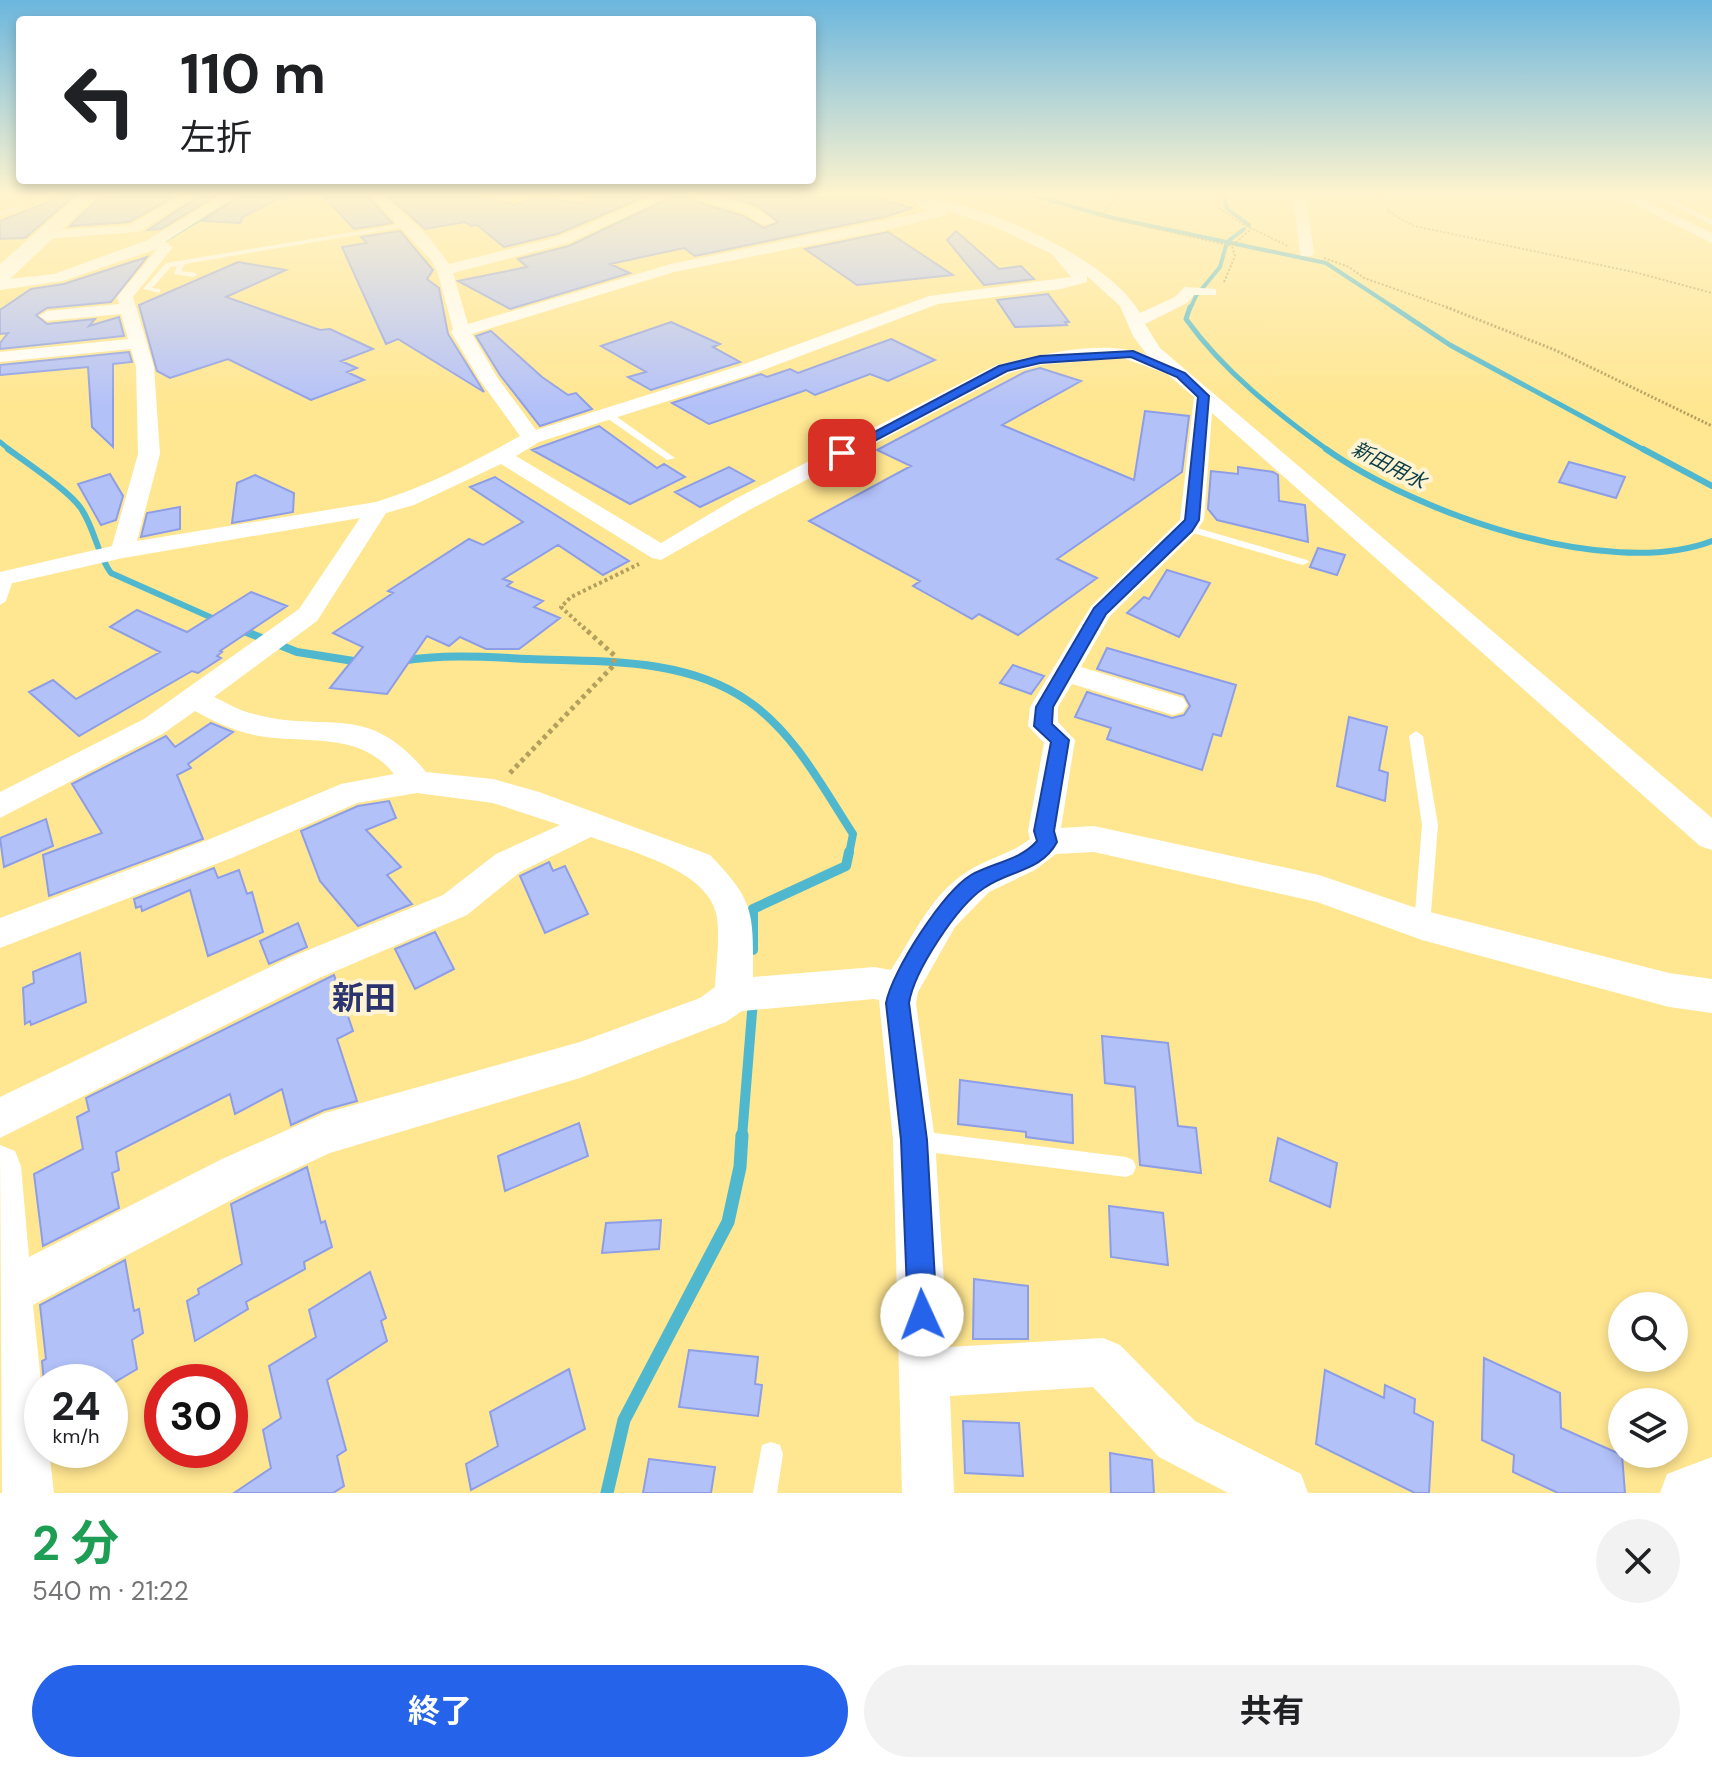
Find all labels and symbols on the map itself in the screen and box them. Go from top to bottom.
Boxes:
pin [808,419,876,487]
water label: 新田用水 [1347,435,1432,496]
district label: 新田 [332,977,396,1019]
position arrow [880,1273,964,1357]
speed limit sign: 30 [144,1364,248,1468]

